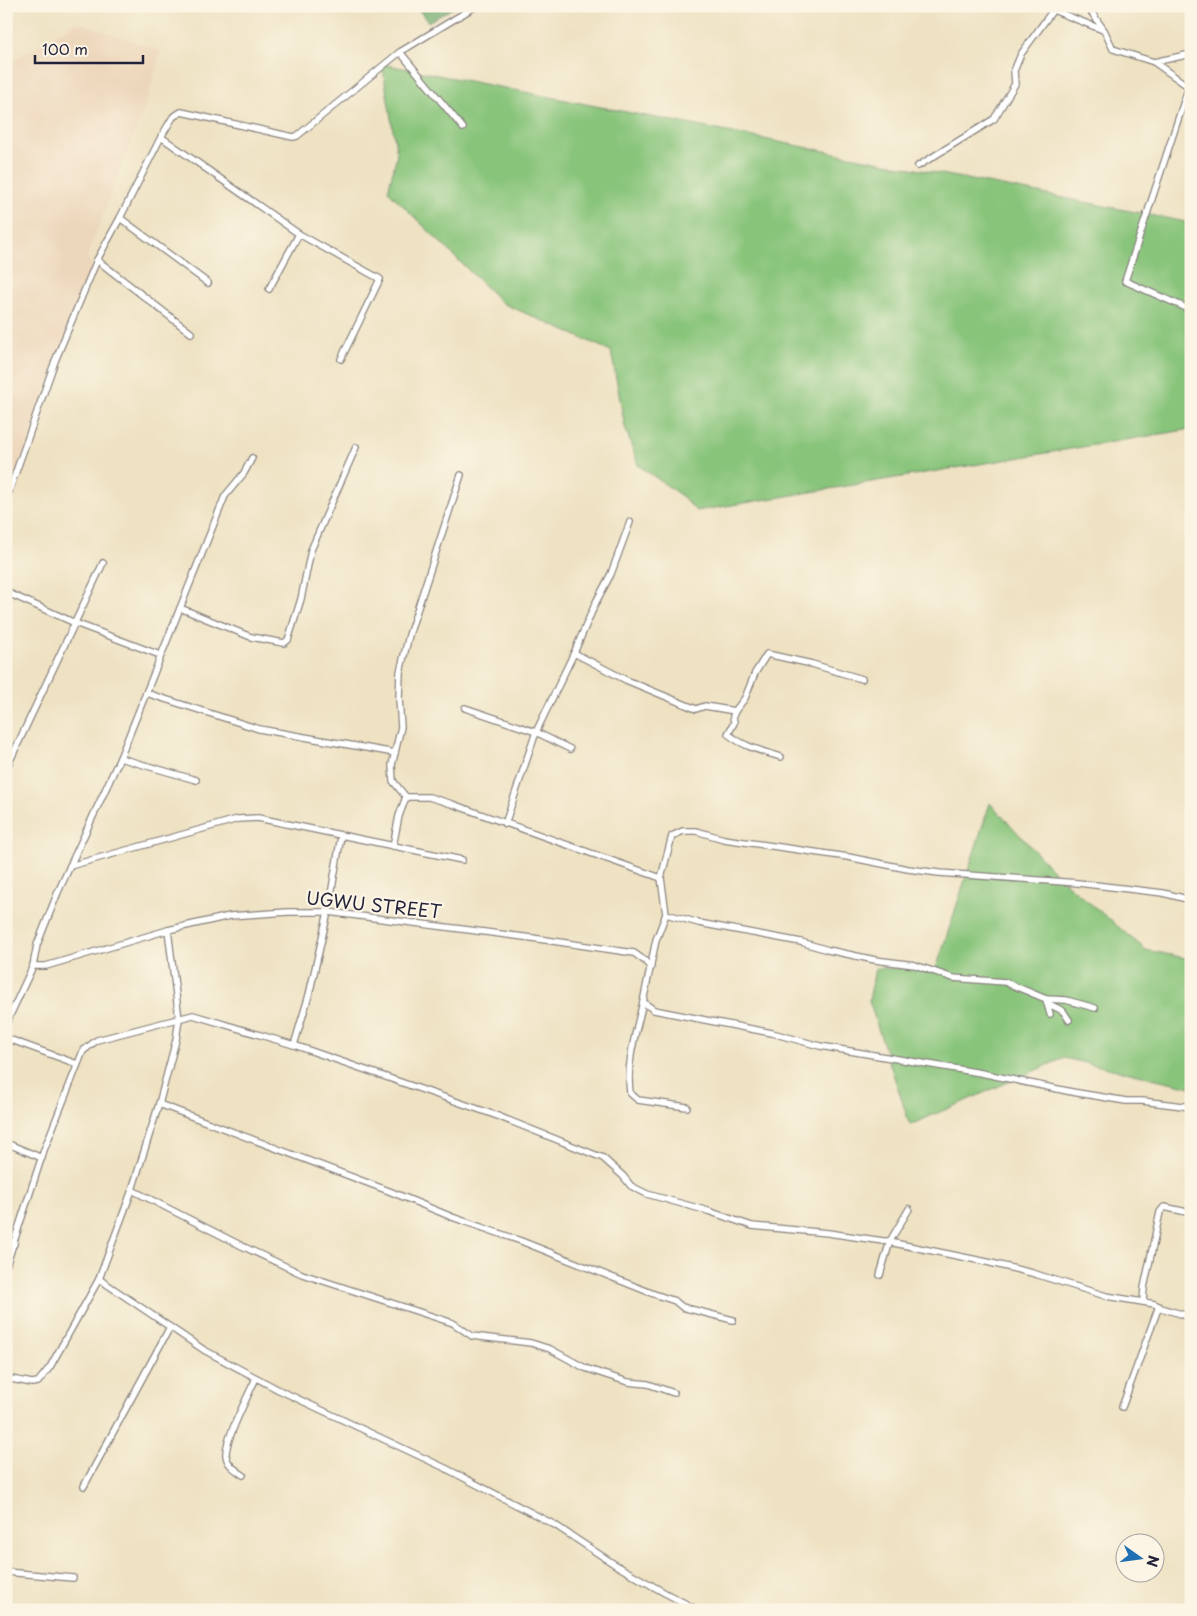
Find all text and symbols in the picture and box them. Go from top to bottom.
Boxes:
scale bar [35,32,142,64]
text: 100 m [42,37,88,60]
street label: UGWU STREET [305,883,444,925]
north arrow [1114,1534,1164,1584]
text: N [1142,1553,1165,1569]

